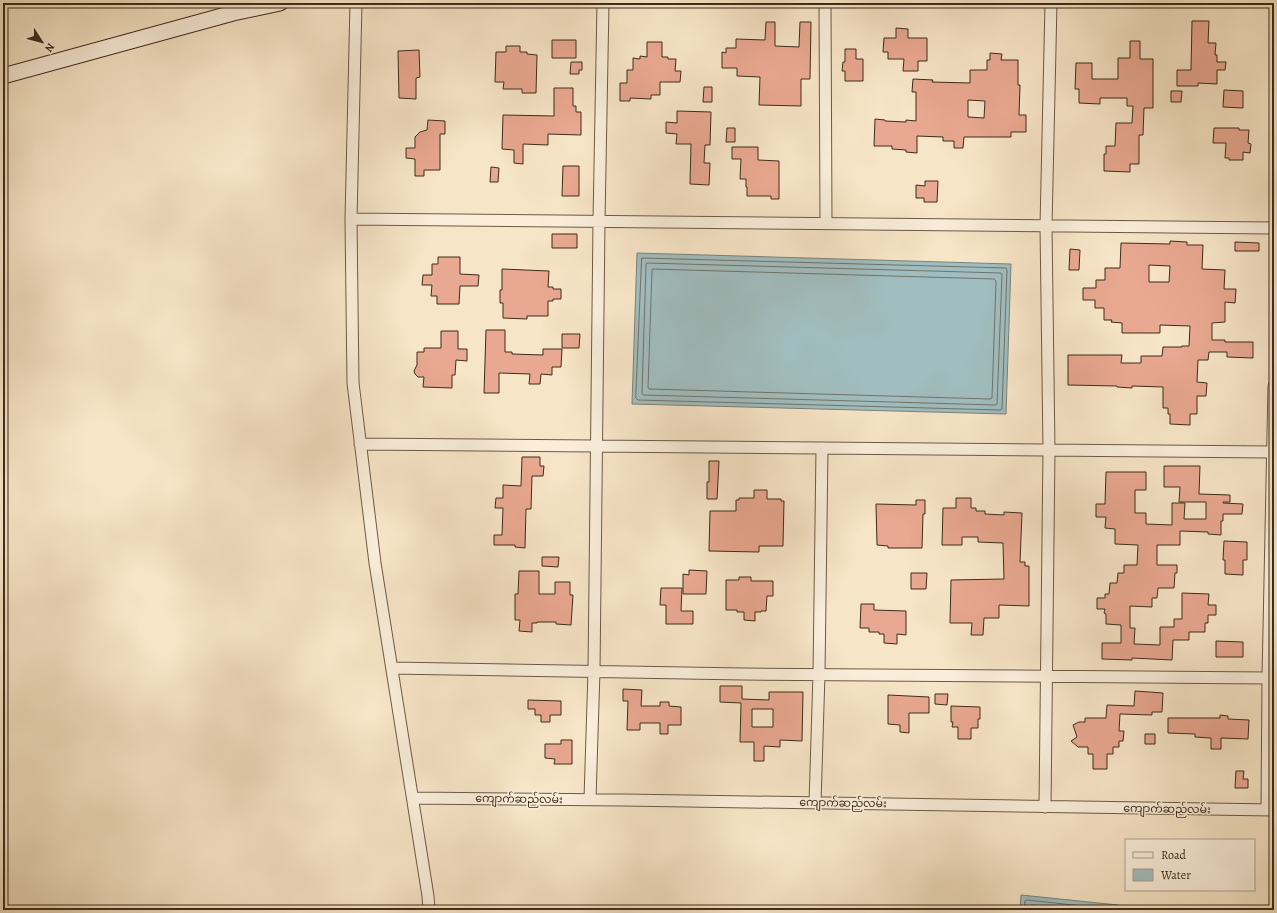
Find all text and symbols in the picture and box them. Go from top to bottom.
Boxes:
north arrow [22,22,62,62]
text: N [41,40,58,55]
street label: ကျောက်ဆည်လမ်း [475,791,563,808]
street label: ကျောက်ဆည်လမ်း [799,795,887,812]
street label: ကျောက်ဆည်လမ်း [1123,801,1211,818]
legend [1125,839,1255,891]
text: Road [1161,847,1187,863]
text: Water [1160,867,1191,883]

